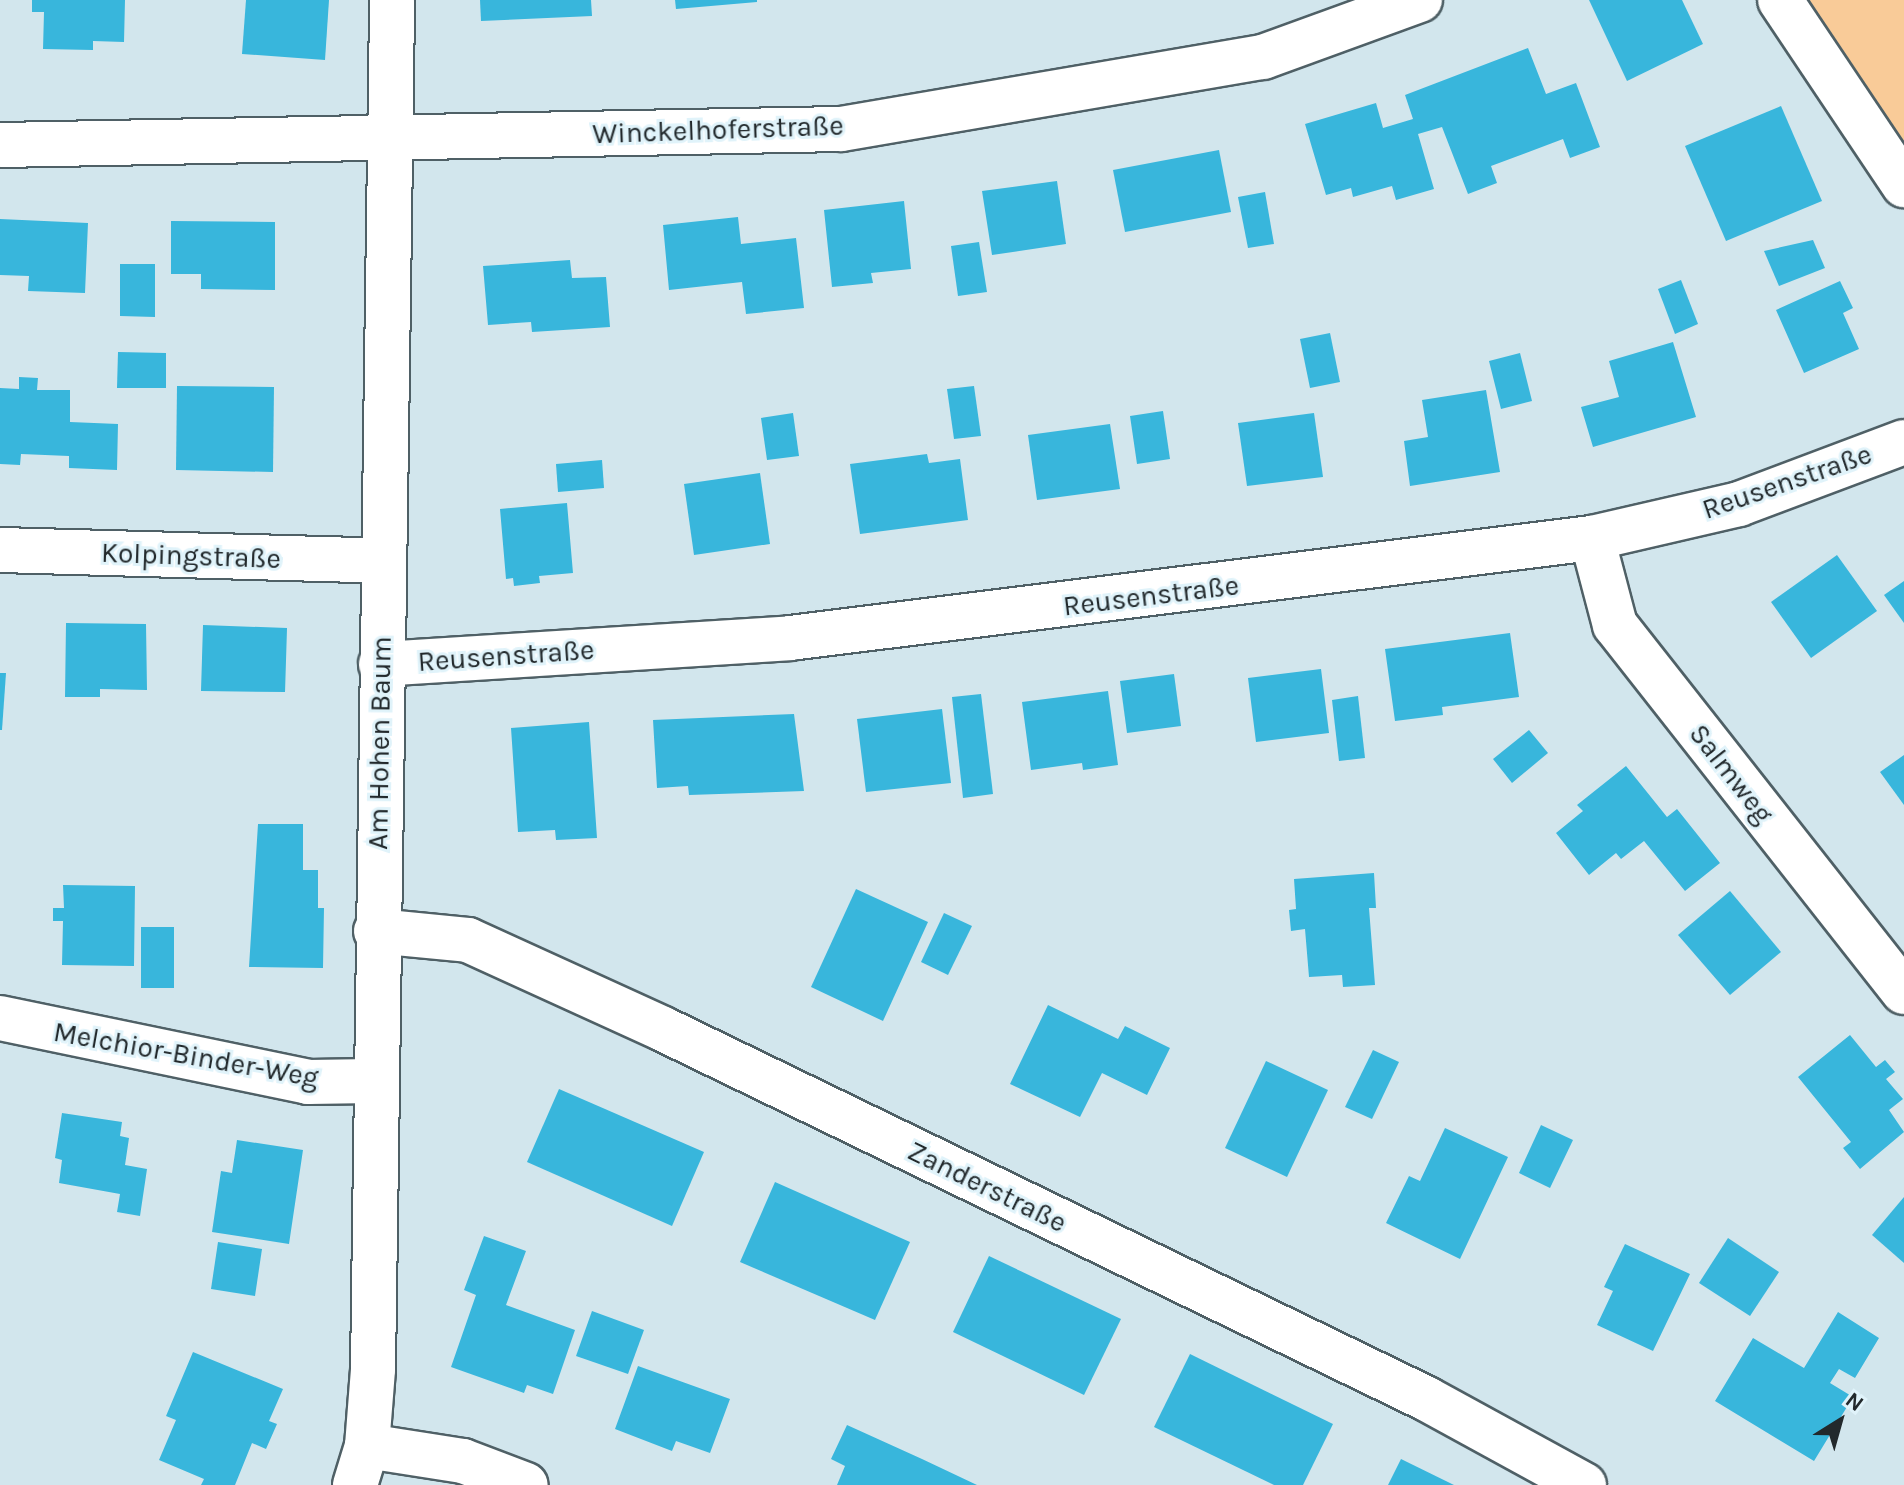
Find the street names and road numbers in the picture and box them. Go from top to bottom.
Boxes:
street label: Winckelhoferstraße [592,109,844,151]
street label: Reusenstraße [1698,437,1876,527]
street label: Kolpingstraße [101,536,281,576]
street label: Reusenstraße [1061,569,1241,623]
street label: Reusenstraße [417,633,595,679]
street label: Am Hohen Baum [361,636,399,850]
street label: Salmweg [1682,718,1780,830]
street label: Melchior-Binder-Weg [51,1015,321,1095]
street label: Zanderstraße [902,1134,1072,1240]

